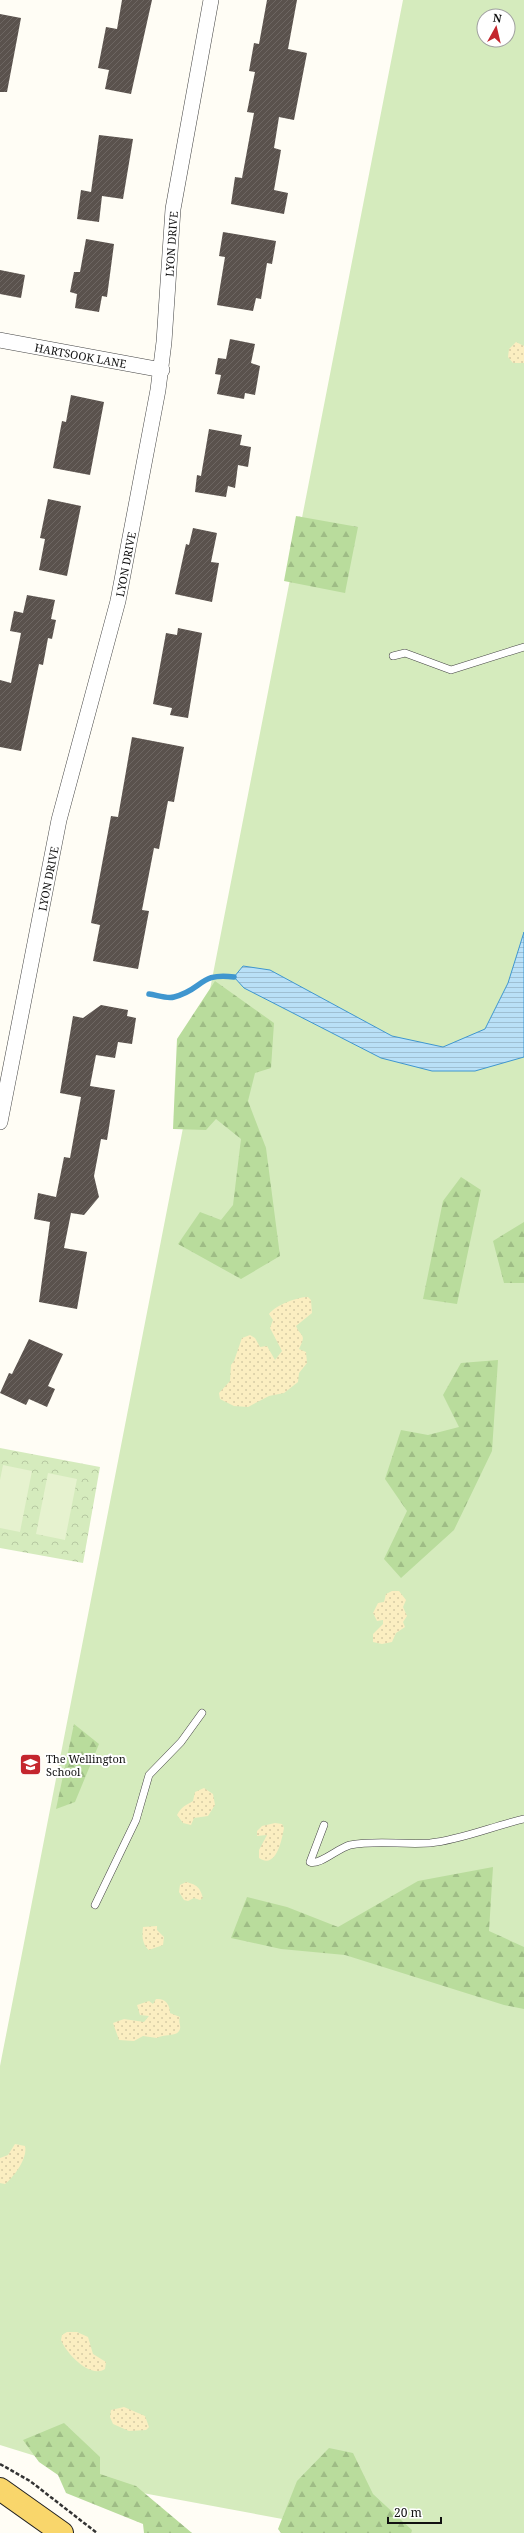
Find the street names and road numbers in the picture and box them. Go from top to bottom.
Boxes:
street label: LYON DRIVE [161,210,180,277]
street label: HARTSOOK LANE [34,339,128,371]
street label: LYON DRIVE [111,530,139,598]
street label: LYON DRIVE [34,845,61,912]

